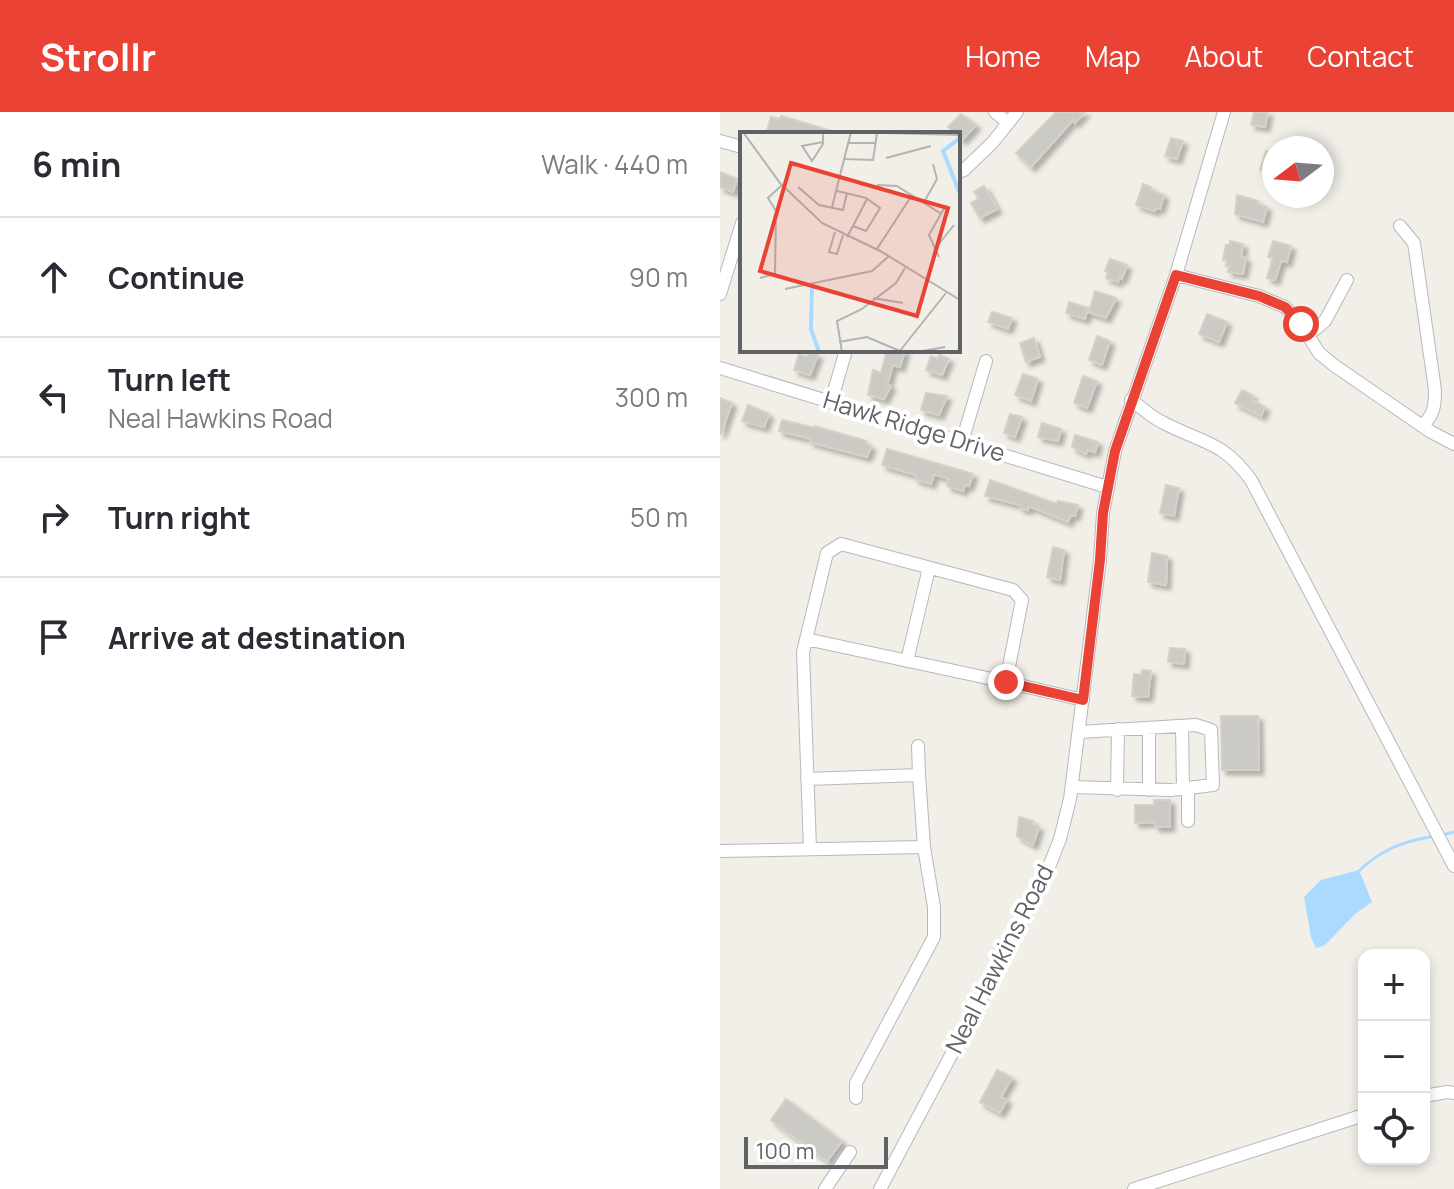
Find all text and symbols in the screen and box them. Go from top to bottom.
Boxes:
text: Strollr [40,30,156,82]
text: Home [965,37,1041,75]
text: Map [1085,37,1141,75]
text: About [1185,37,1263,75]
text: Contact [1307,37,1414,75]
inset map [740,132,960,352]
north arrow [1262,136,1334,208]
text: 6 min [32,141,121,187]
text: Walk · 440 m [541,146,688,182]
icon: ahead [32,255,76,299]
text: Continue [108,257,244,298]
text: 90 m [629,259,688,295]
route start [1283,306,1319,342]
text: Turn left [108,359,231,400]
icon: left [32,375,76,419]
text: 300 m [615,379,688,415]
street label: Hawk Ridge Drive [819,382,1009,469]
text: Neal Hawkins Road [108,400,333,436]
icon: right [32,495,76,539]
text: Turn right [108,497,251,538]
text: 50 m [630,499,688,535]
icon: arrive [32,615,76,659]
text: Arrive at destination [108,617,406,658]
route end [988,664,1024,700]
street label: Neal Hawkins Road [937,858,1061,1058]
map controls [1358,949,1430,1165]
button: + [1358,949,1430,1021]
button: − [1358,1021,1430,1093]
button: locate [1358,1093,1430,1165]
scale bar [744,1133,888,1169]
text: 100 m [756,1136,814,1166]

